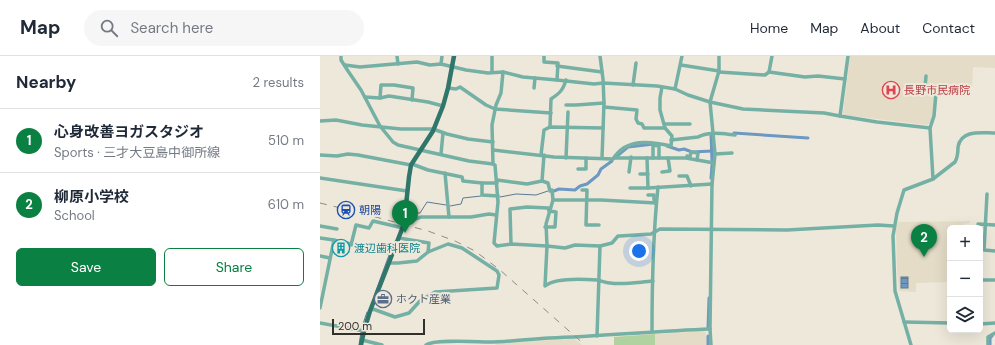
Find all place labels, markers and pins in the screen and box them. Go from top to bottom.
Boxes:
hospital icon: 長野市民病院 [881,80,901,100]
place label: 長野市民病院 [904,83,970,97]
station icon: 朝陽 [336,200,356,220]
pin: 1 [392,200,418,233]
place label: 朝陽 [359,203,381,217]
pin: 2 [911,224,937,257]
building icon: 渡辺歯科医院 [331,238,351,258]
place label: 渡辺歯科医院 [354,241,420,255]
office icon: ホクト産業 [373,289,393,309]
place label: ホクト産業 [396,292,451,306]

